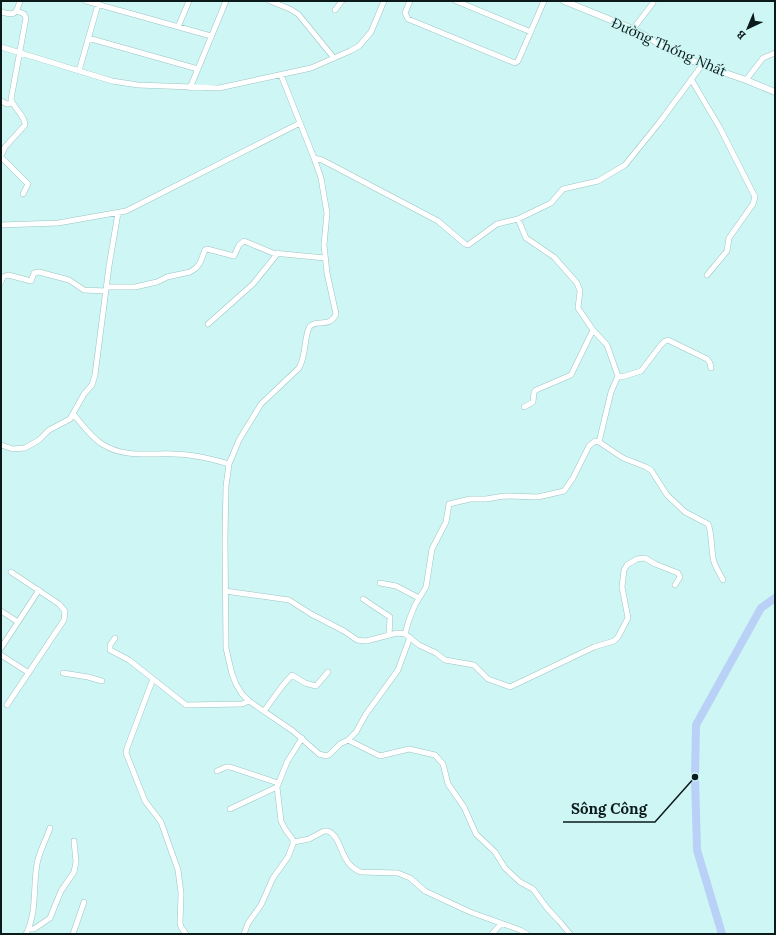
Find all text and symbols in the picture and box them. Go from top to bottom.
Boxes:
north arrow [728,8,768,48]
street label: Đường Thống Nhất [609,14,730,81]
text: B [734,28,749,43]
callout: Sông Công [563,795,655,822]
text: Sông Công [571,799,648,818]

